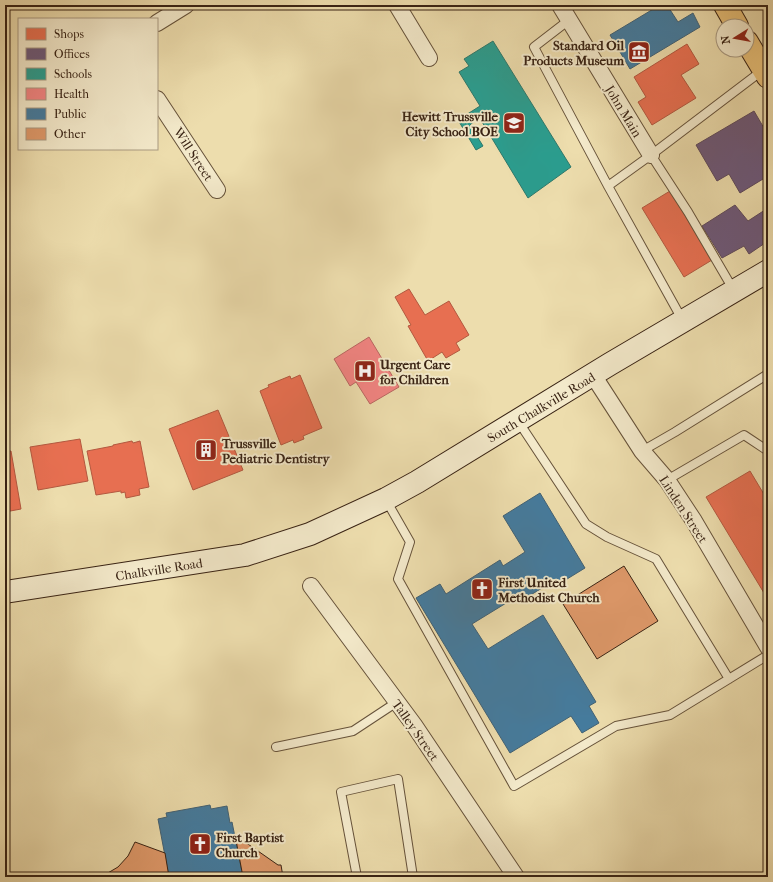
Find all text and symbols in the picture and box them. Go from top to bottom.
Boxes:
legend [18,18,158,150]
north arrow [715,18,755,58]
text: Shops [54,27,84,41]
text: N [718,34,733,45]
place label: Standard Oil Products Museum [523,38,624,68]
museum icon: Standard Oil Products Museum [626,39,652,65]
text: Offices [54,47,90,61]
text: Schools [54,67,93,81]
street label: John Main [602,82,645,140]
text: Health [54,87,89,101]
text: Public [54,107,86,121]
place label: Hewitt Trussville City School BOE [402,109,499,140]
school or university icon: Hewitt Trussville City School BOE [501,110,527,136]
street label: Will Street [170,124,217,184]
text: Other [54,127,86,141]
place label: Urgent Care for Children [379,357,451,387]
hospital icon: Urgent Care for Children [352,358,378,384]
street label: South Chalkville Road [485,369,599,446]
place label: Trussville Pediatric Dentistry [221,436,331,467]
building icon: Trussville Pediatric Dentistry [193,437,219,463]
street label: Linden Street [656,473,711,546]
street label: Chalkville Road [114,555,205,584]
place label: First United Methodist Church [497,575,600,605]
church icon: First United Methodist Church [469,576,495,602]
street label: Talley Street [389,697,442,764]
place label: First Baptist Church [215,830,284,860]
church icon: First Baptist Church [187,831,213,857]

